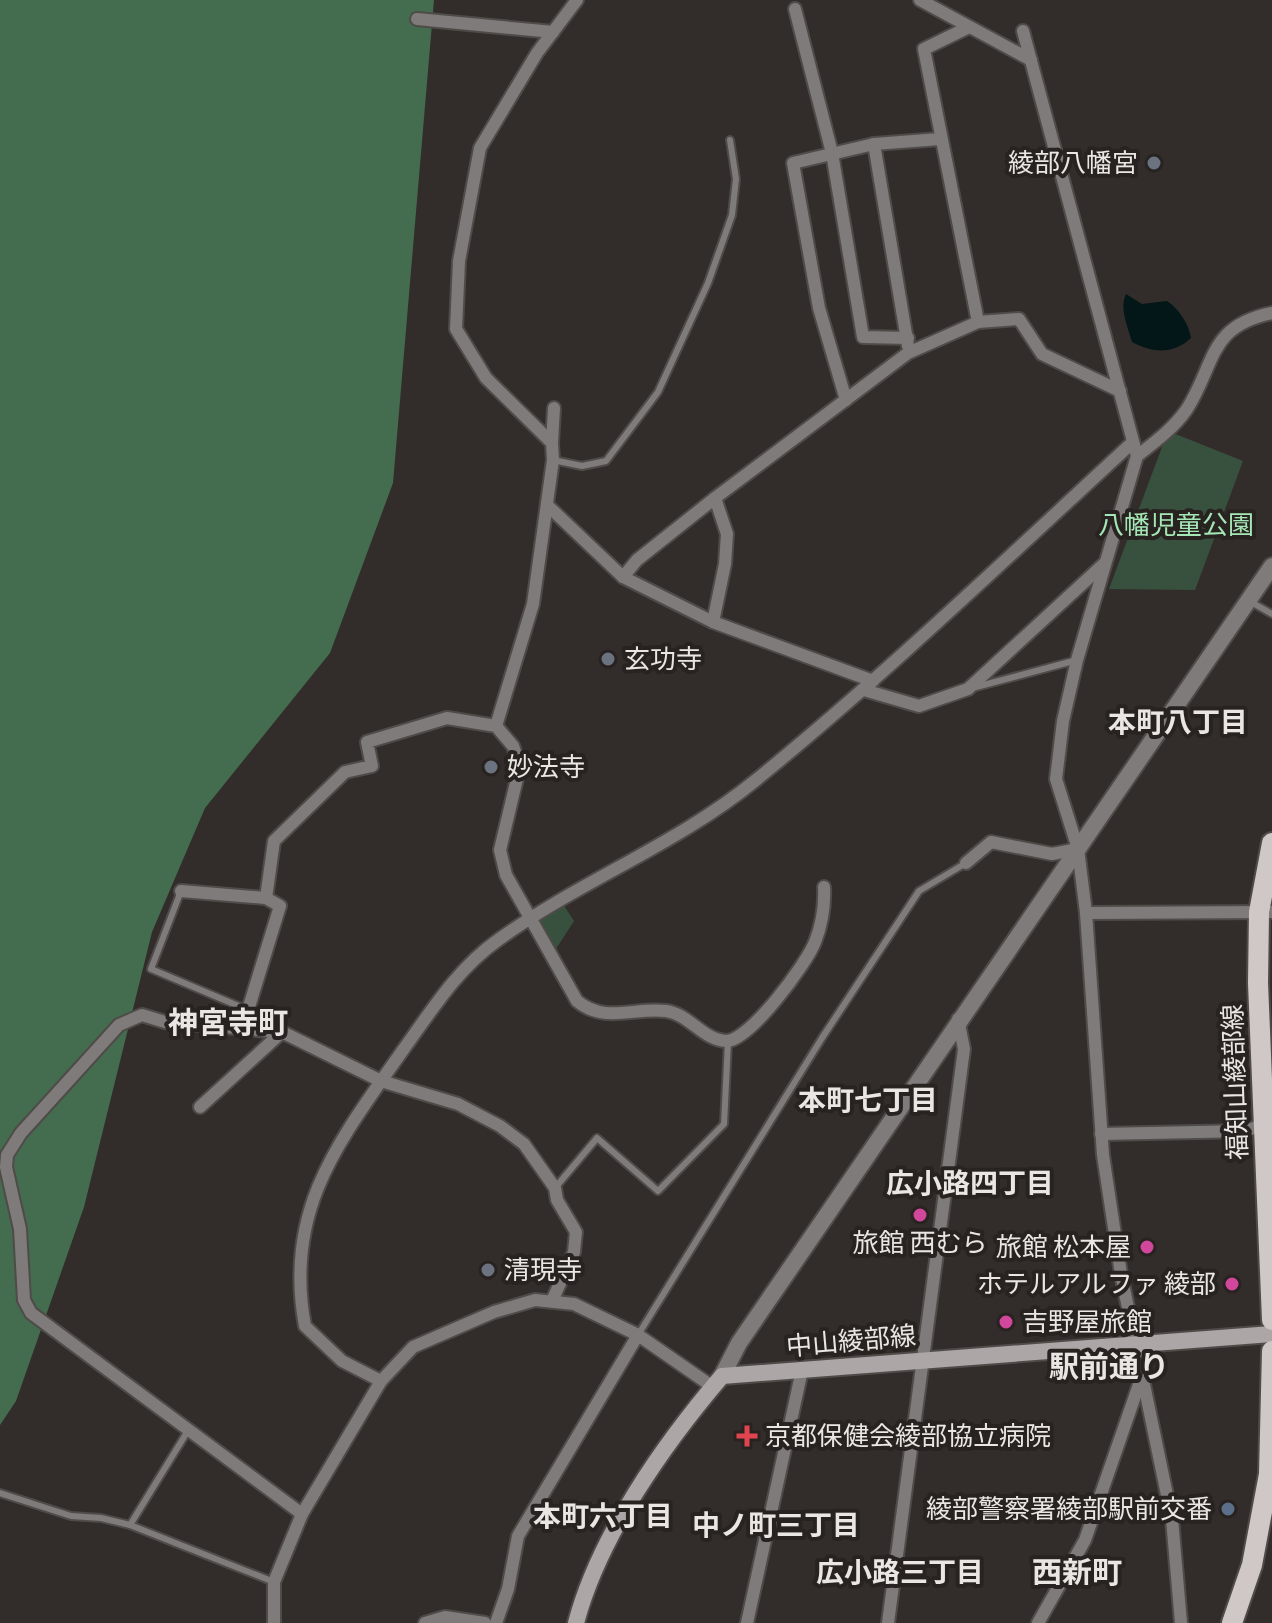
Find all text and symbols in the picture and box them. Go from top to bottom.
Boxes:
place label: 綾部八幡宮 [1008,146,1138,177]
marker: 綾部八幡宮 [1145,154,1163,172]
park label: 八幡児童公園 [1098,508,1254,539]
place label: 玄功寺 [624,642,702,673]
marker: 玄功寺 [599,650,617,668]
district label: 本町八丁目 [1108,704,1248,738]
place label: 妙法寺 [507,750,585,781]
marker: 妙法寺 [482,758,500,776]
district label: 神宮寺町 [168,1003,288,1039]
street label: 福知山綾部線 [1215,1004,1252,1161]
district label: 本町七丁目 [798,1082,938,1116]
district label: 広小路四丁目 [886,1165,1054,1199]
marker: 旅館 西むら [911,1206,929,1224]
place label: 旅館 西むら [852,1226,988,1257]
place label: 旅館 松本屋 [996,1230,1131,1261]
marker: 旅館 松本屋 [1138,1238,1156,1256]
place label: 清現寺 [504,1253,582,1284]
marker: 清現寺 [479,1261,497,1279]
place label: ホテルアルファ 綾部 [977,1267,1216,1298]
marker: ホテルアルファ 綾部 [1223,1275,1241,1293]
place label: 吉野屋旅館 [1022,1305,1152,1336]
marker: 吉野屋旅館 [997,1313,1015,1331]
street label: 中山綾部線 [785,1318,917,1361]
district label: 駅前通り [1049,1347,1169,1383]
place label: 京都保健会綾部協立病院 [765,1419,1051,1450]
marker: 京都保健会綾部協立病院 [736,1425,758,1447]
place label: 綾部警察署綾部駅前交番 [926,1492,1212,1523]
district label: 本町六丁目 [533,1498,673,1532]
marker: 綾部警察署綾部駅前交番 [1219,1500,1237,1518]
district label: 中ノ町三丁目 [692,1507,860,1541]
district label: 西新町 [1032,1553,1122,1589]
district label: 広小路三丁目 [816,1554,984,1588]

